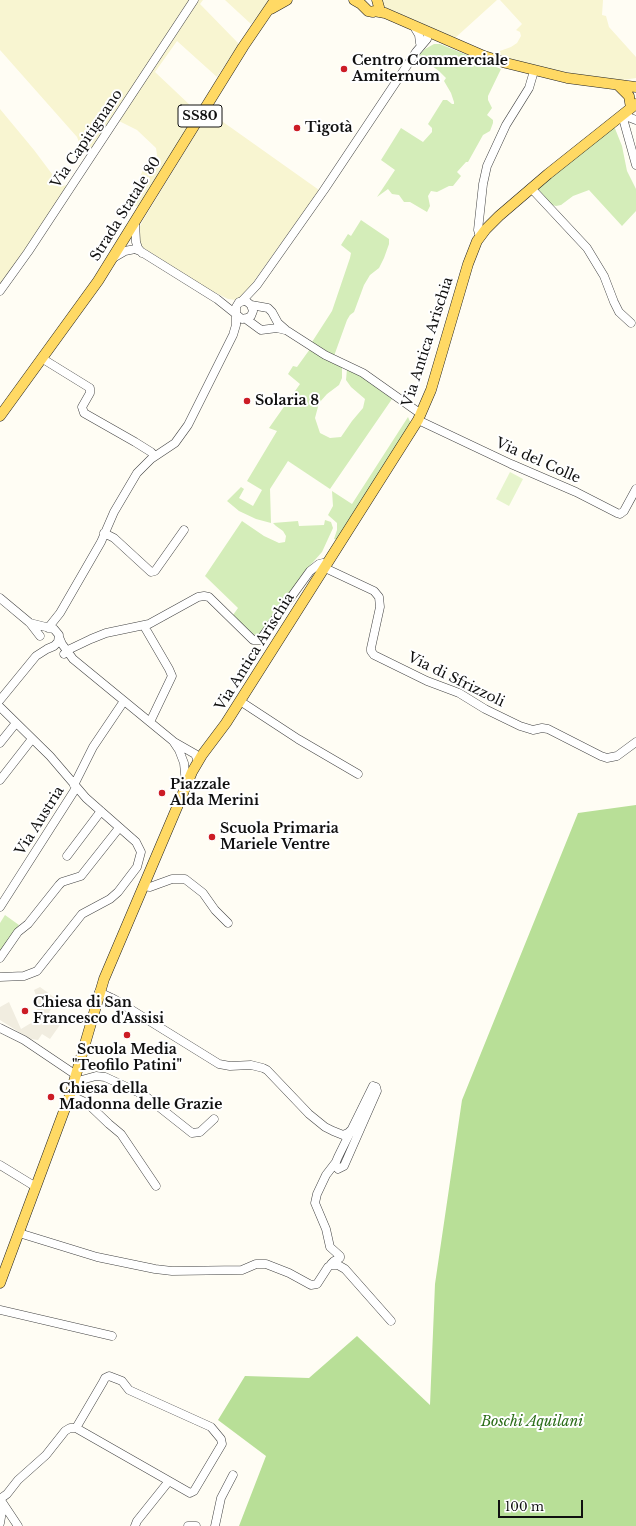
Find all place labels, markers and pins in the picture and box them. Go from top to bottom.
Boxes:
place label: Centro Commerciale Amiternum [352,53,508,86]
marker: Centro Commerciale Amiternum [339,64,349,74]
place label: Tigotà [305,120,353,136]
marker: Tigotà [292,123,302,133]
place label: Solaria 8 [255,393,319,409]
marker: Solaria 8 [242,396,252,406]
place label: Piazzale Alda Merini [170,777,259,810]
marker: Piazzale Alda Merini [157,788,167,798]
place label: Scuola Primaria Mariele Ventre [220,821,339,854]
marker: Scuola Primaria Mariele Ventre [207,832,217,842]
place label: Chiesa di San Francesco d'Assisi [33,995,164,1028]
marker: Chiesa di San Francesco d'Assisi [20,1006,30,1016]
marker: Scuola Media "Teofilo Patini" [122,1030,132,1040]
place label: Scuola Media "Teofilo Patini" [72,1042,182,1074]
place label: Chiesa della Madonna delle Grazie [59,1081,222,1114]
marker: Chiesa della Madonna delle Grazie [46,1092,56,1102]

